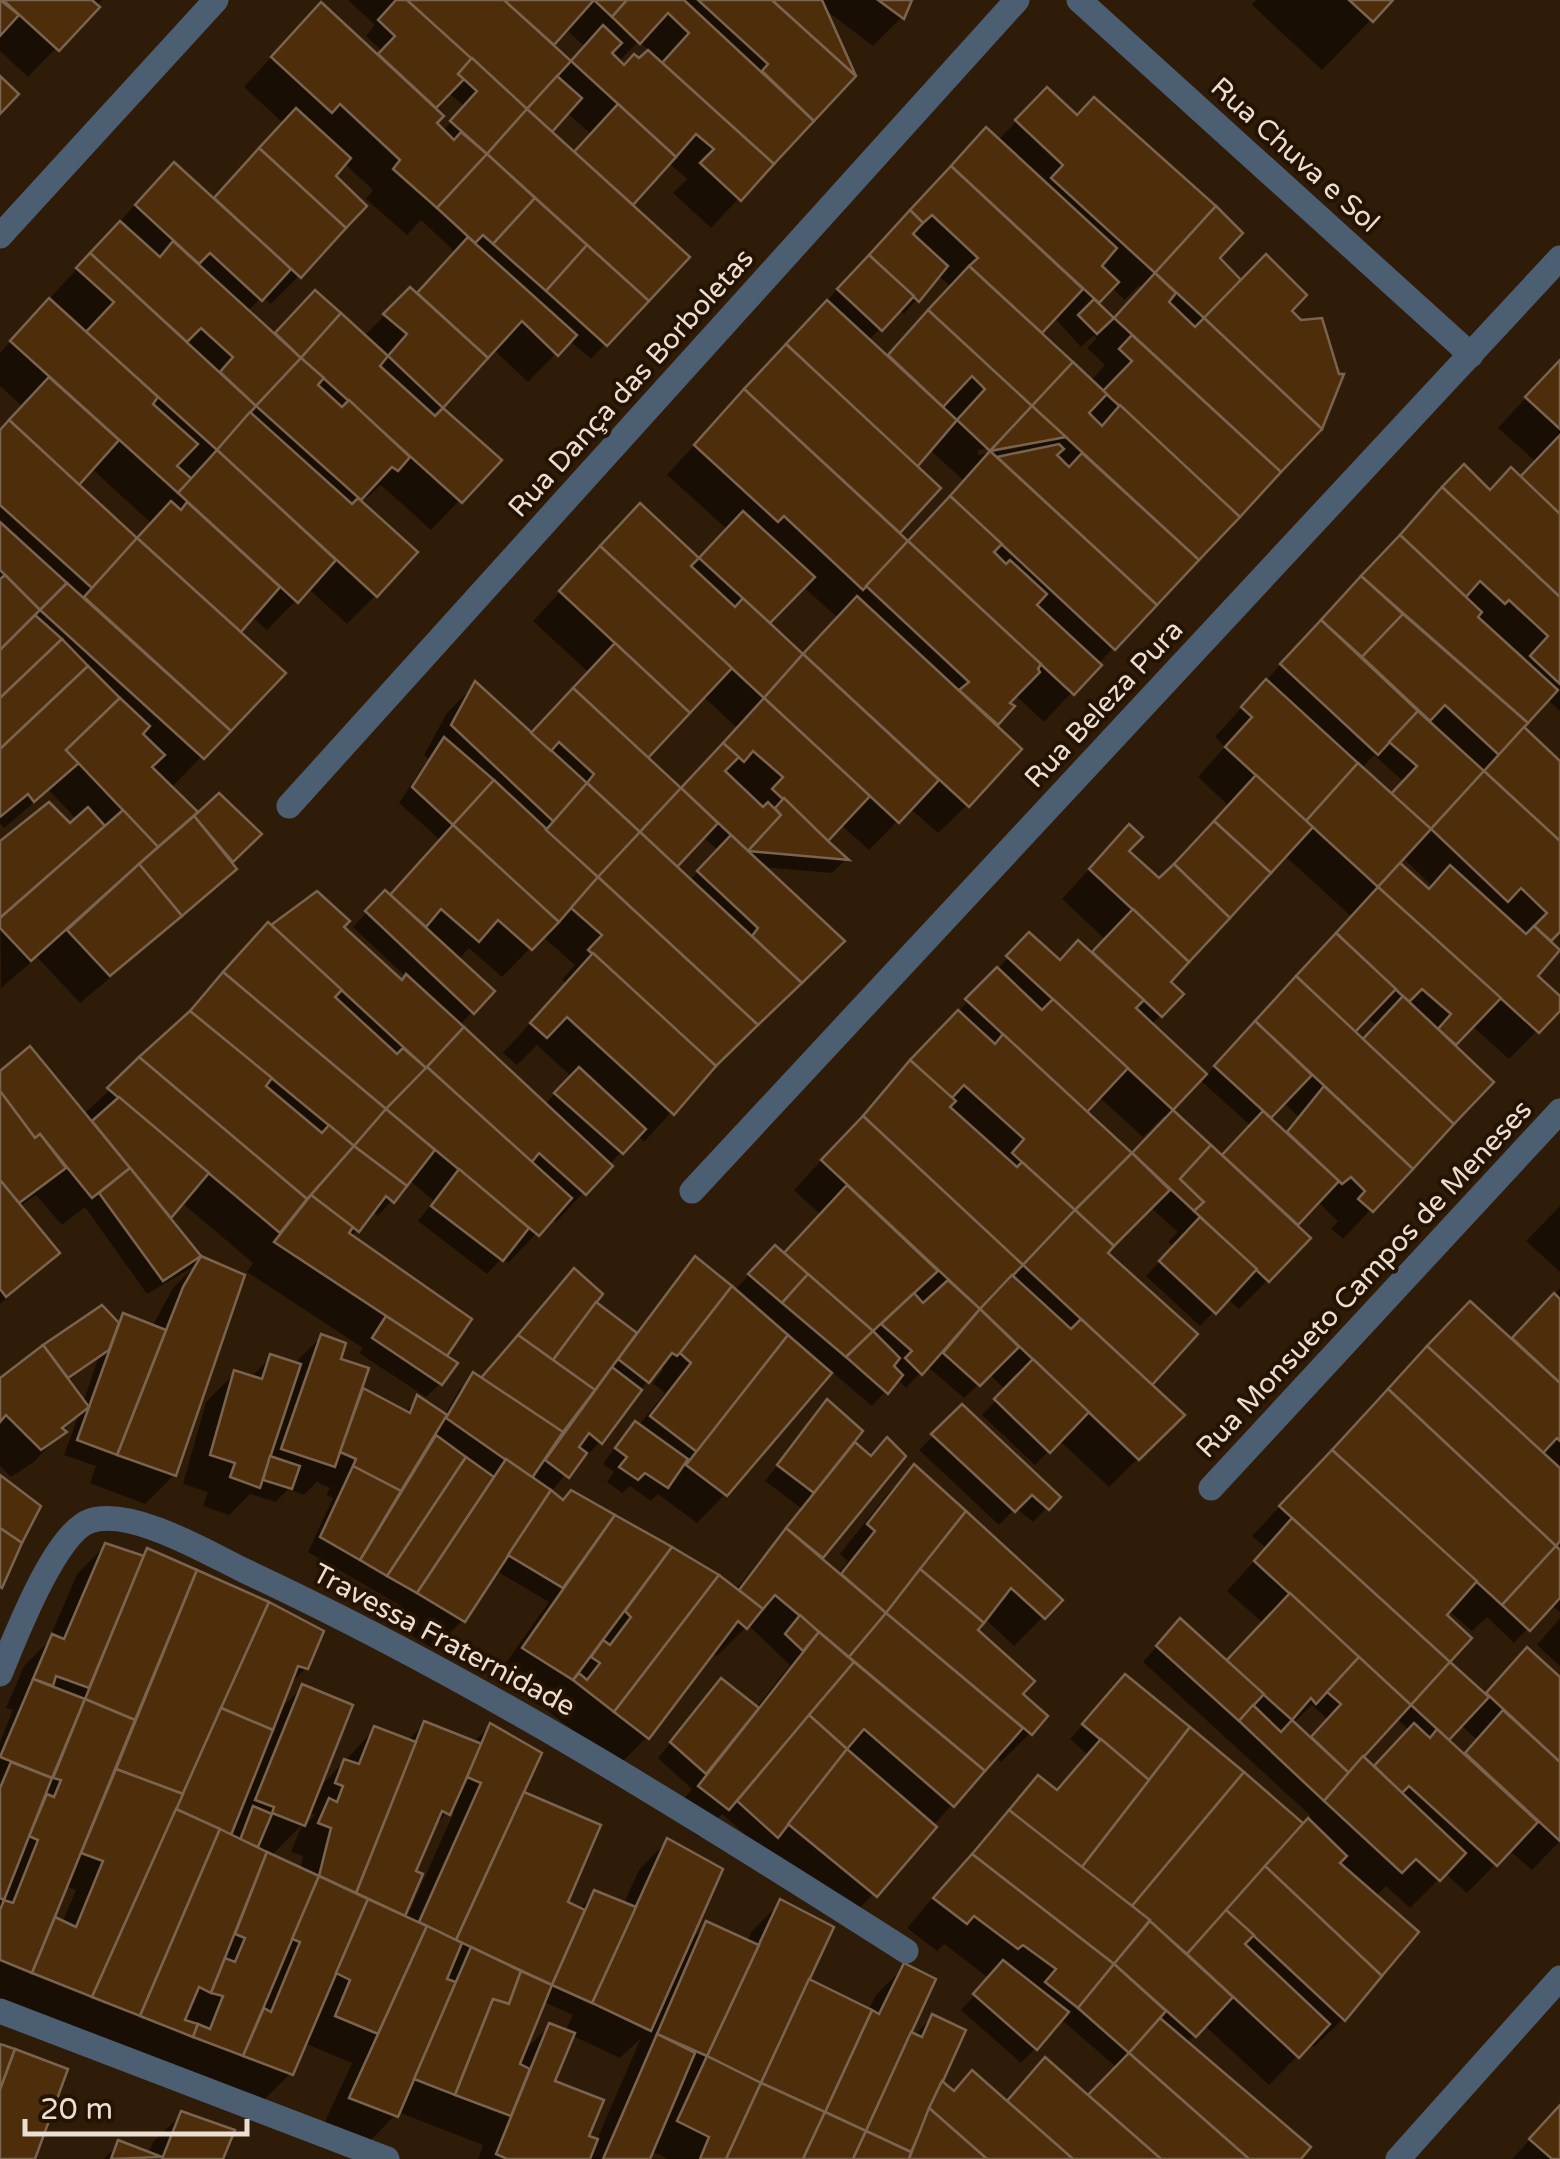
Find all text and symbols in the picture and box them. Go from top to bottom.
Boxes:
street label: Rua Chuva e Sol [1204,70,1386,240]
street label: Rua Dança das Borboletas [501,242,761,524]
street label: Rua Beleza Pura [1018,613,1190,795]
street label: Rua Monsueto Campos de Meneses [1189,1093,1539,1465]
street label: Travessa Fraternidade [307,1556,581,1724]
scale bar [25,2074,248,2136]
text: 20 m [40,2091,113,2128]

